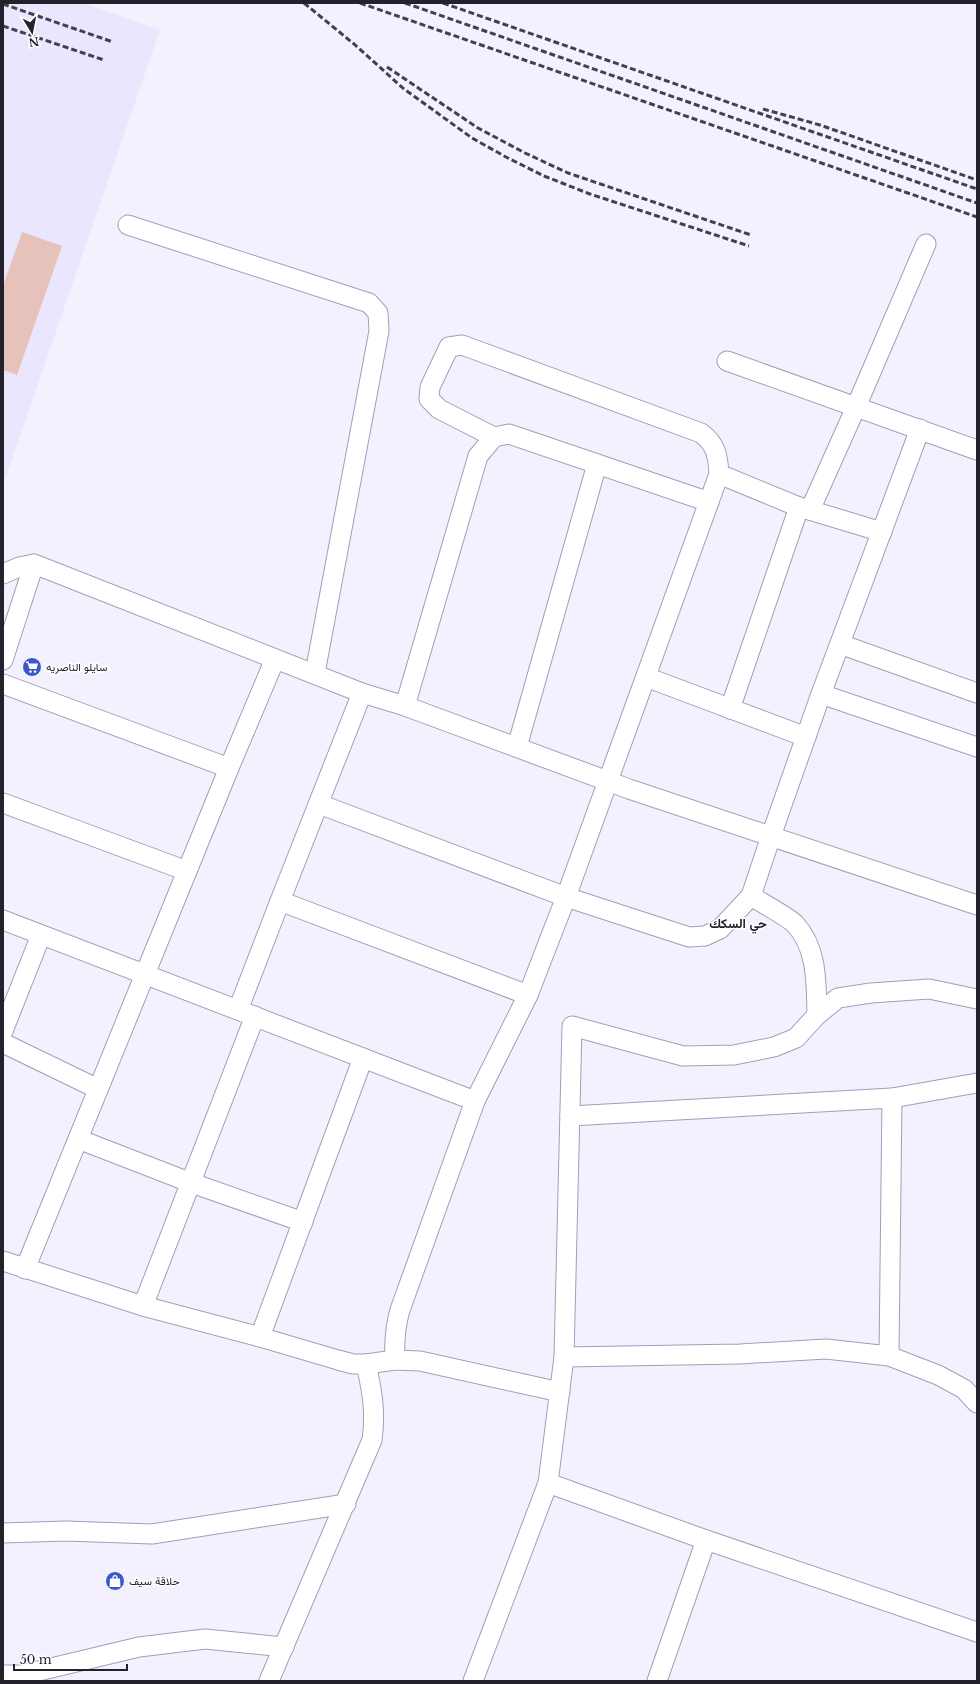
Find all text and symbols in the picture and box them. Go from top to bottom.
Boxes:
north arrow [12,12,52,52]
text: N [27,34,40,50]
supermarket icon: سايلو الناصريه [21,656,43,678]
place label: سايلو الناصريه [46,660,108,674]
district label: حي السكك [709,915,767,934]
shop icon: حلاقة سيف [104,1570,126,1592]
place label: حلاقة سيف [129,1574,180,1588]
scale bar [14,1646,127,1672]
text: 50 m [20,1652,52,1667]

